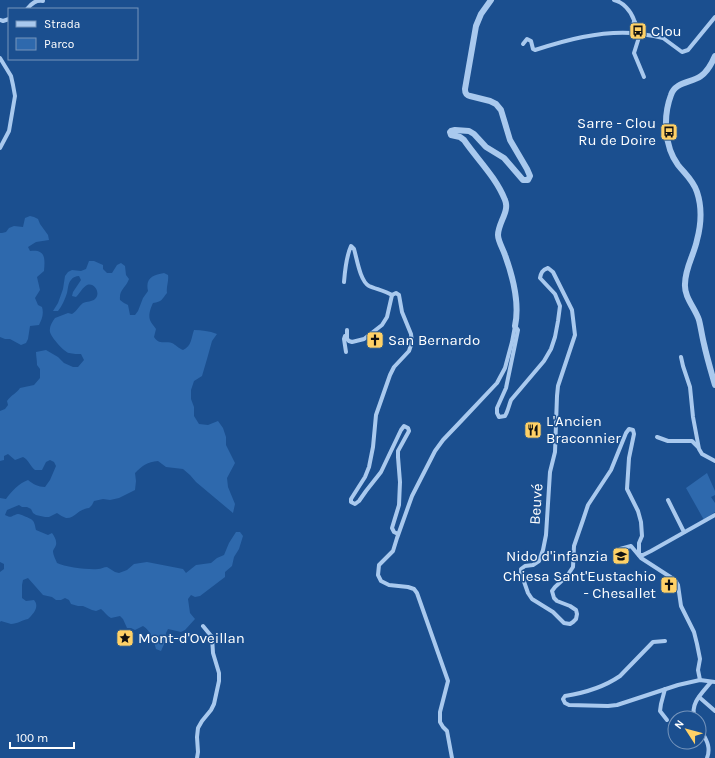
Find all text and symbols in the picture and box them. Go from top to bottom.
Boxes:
legend [8,8,138,60]
text: Strada [44,17,80,31]
bus stop icon: Clou [628,21,648,41]
place label: Clou [651,22,682,40]
text: Parco [44,37,74,51]
place label: Sarre - Clou Ru de Doire [577,114,656,149]
bus stop icon: Sarre - Clou Ru de Doire [659,122,679,142]
church icon: San Bernardo [365,330,385,350]
place label: San Bernardo [388,331,480,349]
place label: L'Ancien Braconnier [546,412,621,447]
restaurant icon: L'Ancien Braconnier [523,420,543,440]
street label: Beuvé [526,483,546,525]
school or university icon: Nido d'infanzia [611,546,631,566]
place label: Nido d'infanzia [506,547,608,565]
place label: Chiesa Sant'Eustachio - Chesallet [503,567,656,602]
church icon: Chiesa Sant'Eustachio - Chesallet [659,575,679,595]
place icon: Mont-d'Oveillan [115,628,135,648]
place label: Mont-d'Oveillan [138,629,245,647]
north arrow [667,710,707,750]
text: N [672,717,687,731]
scale bar [10,724,74,750]
text: 100 m [16,731,48,745]

